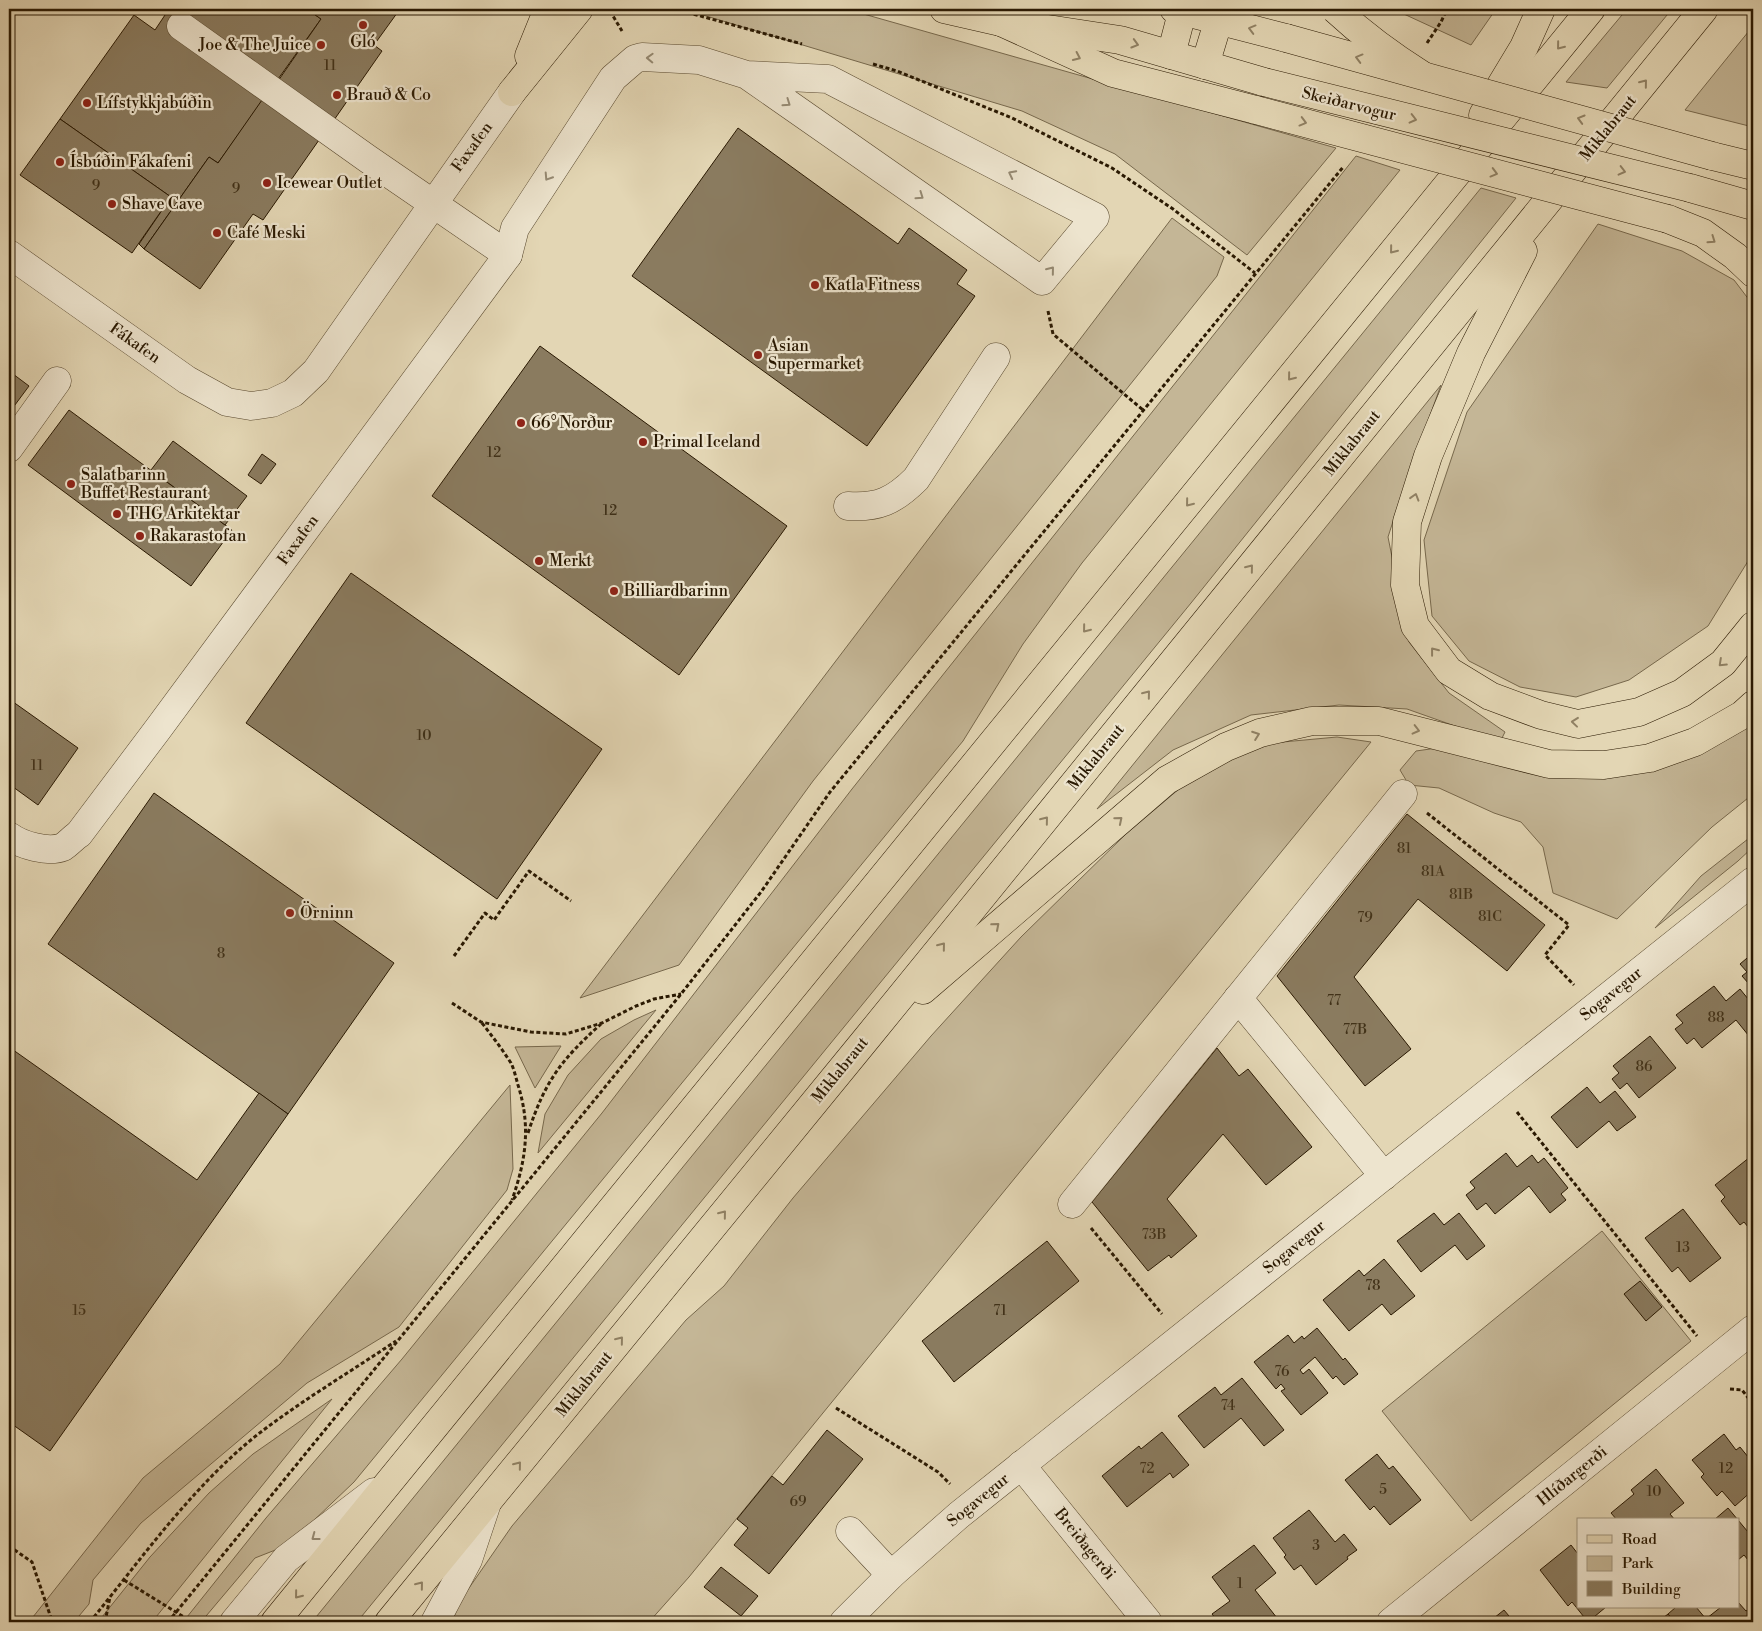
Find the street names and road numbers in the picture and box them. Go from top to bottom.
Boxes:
street label: Skeiðarvogur [1300,83,1398,125]
street label: Miklabraut [1575,91,1641,165]
street label: Faxafen [447,118,497,176]
street label: Fákafen [106,318,165,368]
street label: Miklabraut [1319,406,1385,480]
street label: Faxafen [273,511,323,569]
street label: Miklabraut [1063,720,1129,794]
street label: Sogavegur [1576,963,1646,1025]
street label: Miklabraut [807,1033,873,1107]
street label: Sogavegur [1259,1216,1329,1278]
street label: Miklabraut [551,1347,617,1421]
street label: Hlíðargerði [1533,1442,1611,1510]
street label: Sogavegur [943,1469,1013,1531]
street label: Breiðagerði [1049,1503,1120,1584]

